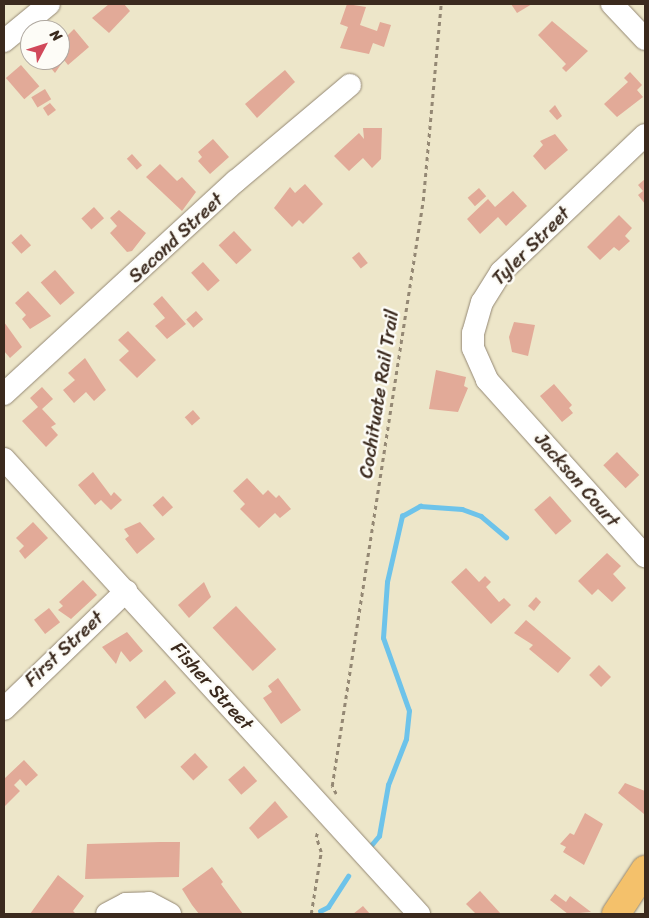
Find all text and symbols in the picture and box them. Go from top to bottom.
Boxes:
north arrow [20,20,70,70]
text: N [43,24,69,47]
street label: Second Street [124,188,228,288]
street label: Tyler Street [487,202,575,290]
street label: Cochituate Rail Trail [354,308,404,480]
street label: Jackson Court [530,428,624,532]
street label: First Street [20,607,108,691]
street label: Fisher Street [166,637,258,735]

